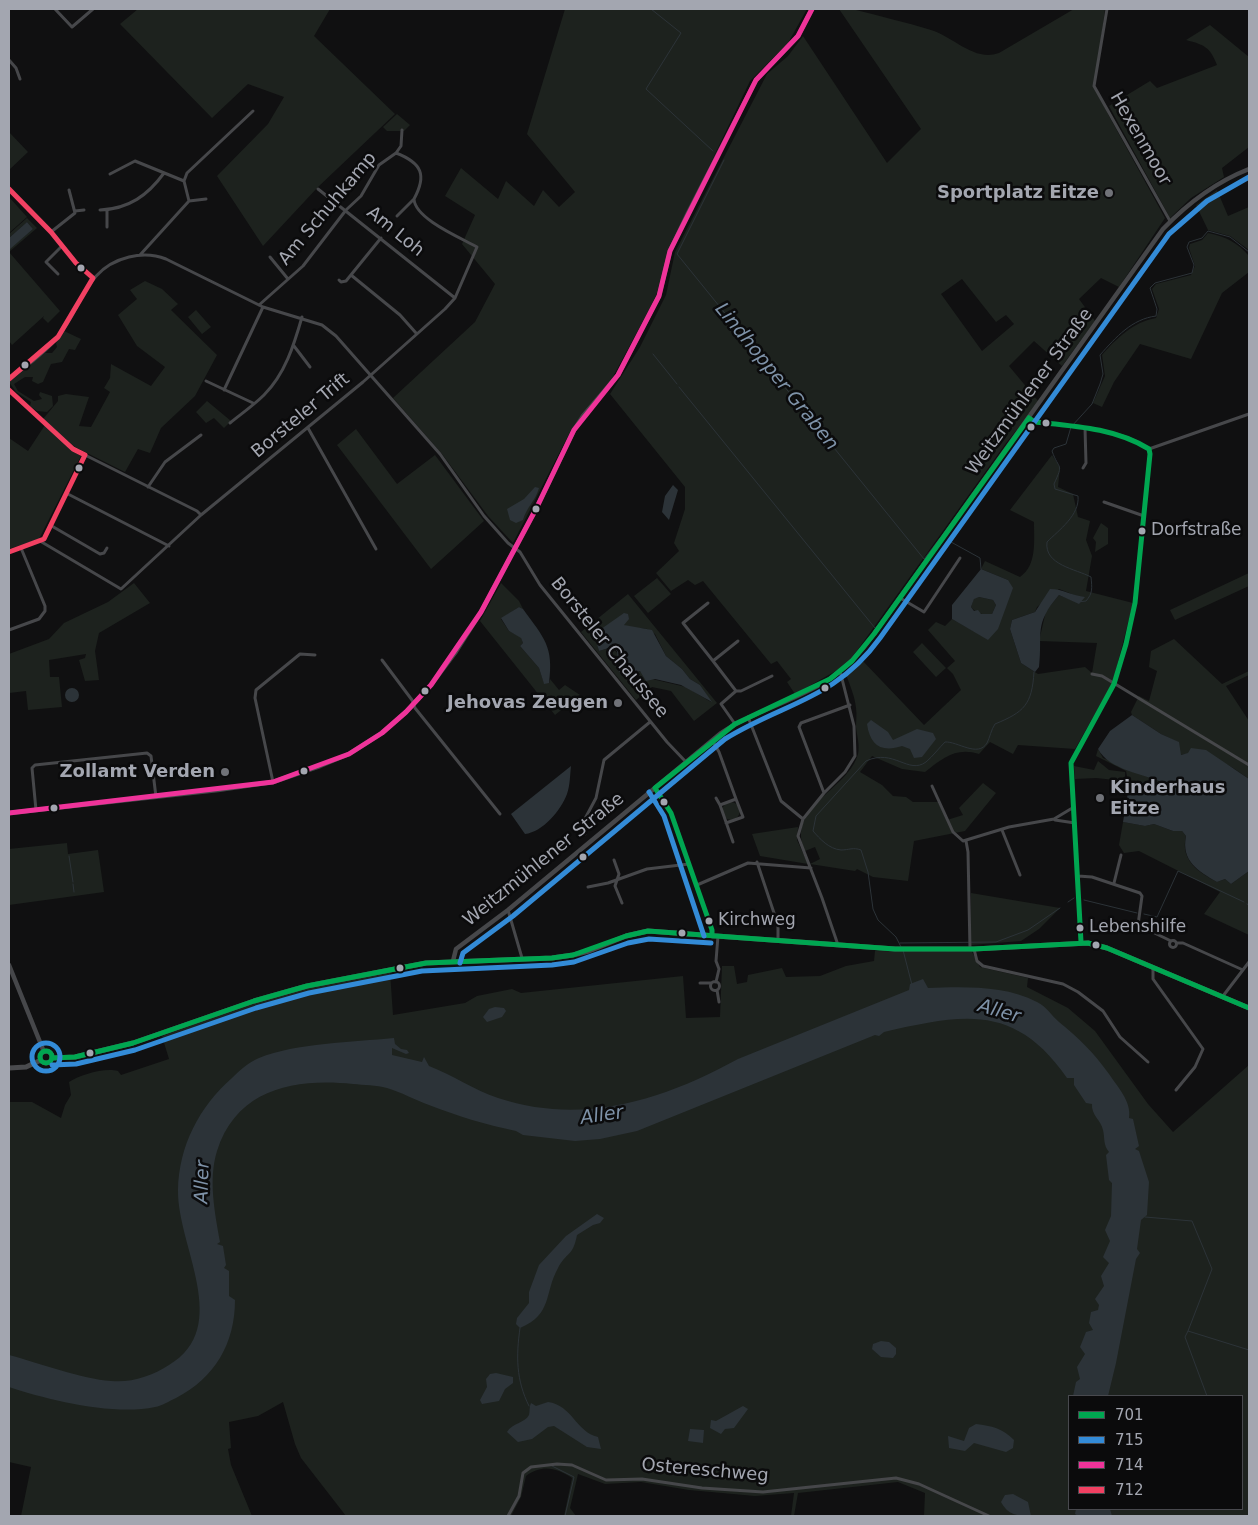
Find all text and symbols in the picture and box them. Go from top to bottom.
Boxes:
street label: Hexenmoor [1105,89,1175,189]
street label: Am Schuhkamp [274,148,382,270]
place label: Sportplatz Eitze [937,182,1099,204]
marker: Sportplatz Eitze [1103,187,1115,199]
street label: Am Loh [362,202,428,262]
unlabelled marker [76,263,86,273]
water label: Lindhopper Graben [709,299,843,455]
street label: Weitzmühlener Straße [962,304,1098,480]
unlabelled marker [20,360,30,370]
street label: Borsteler Trift [248,369,354,463]
unlabelled marker [1041,418,1051,428]
unlabelled marker [1026,422,1036,432]
unlabelled marker [74,463,84,473]
unlabelled marker [531,504,541,514]
place label: Dorfstraße [1151,521,1242,541]
marker: Dorfstraße [1137,526,1147,536]
street label: Borsteler Chaussee [546,573,672,723]
unlabelled marker [820,683,830,693]
unlabelled marker [420,686,430,696]
place label: Jehovas Zeugen [447,692,608,714]
marker: Jehovas Zeugen [612,697,624,709]
place label: Zollamt Verden [60,761,215,783]
marker: Zollamt Verden [219,766,231,778]
unlabelled marker [299,766,309,776]
place label: Kinderhaus Eitze [1110,777,1225,820]
street label: Weitzmühlener Straße [459,788,629,932]
marker: Kinderhaus Eitze [1094,792,1106,804]
unlabelled marker [659,797,669,807]
unlabelled marker [49,803,59,813]
unlabelled marker [578,852,588,862]
place label: Kirchweg [718,911,796,931]
marker: Kirchweg [704,916,714,926]
place label: Lebenshilfe [1089,918,1186,938]
marker: Lebenshilfe [1075,923,1085,933]
unlabelled marker [677,928,687,938]
unlabelled marker [1091,940,1101,950]
unlabelled marker [395,963,405,973]
water label: Aller [975,995,1023,1029]
unlabelled marker [85,1048,95,1058]
water label: Aller [579,1102,625,1130]
water label: Aller [191,1160,215,1204]
legend [1068,1395,1243,1510]
text: 701 [1115,1406,1144,1424]
text: 715 [1115,1431,1144,1449]
street label: Ostereschweg [640,1455,770,1487]
text: 714 [1115,1456,1144,1474]
text: 712 [1115,1481,1144,1499]

